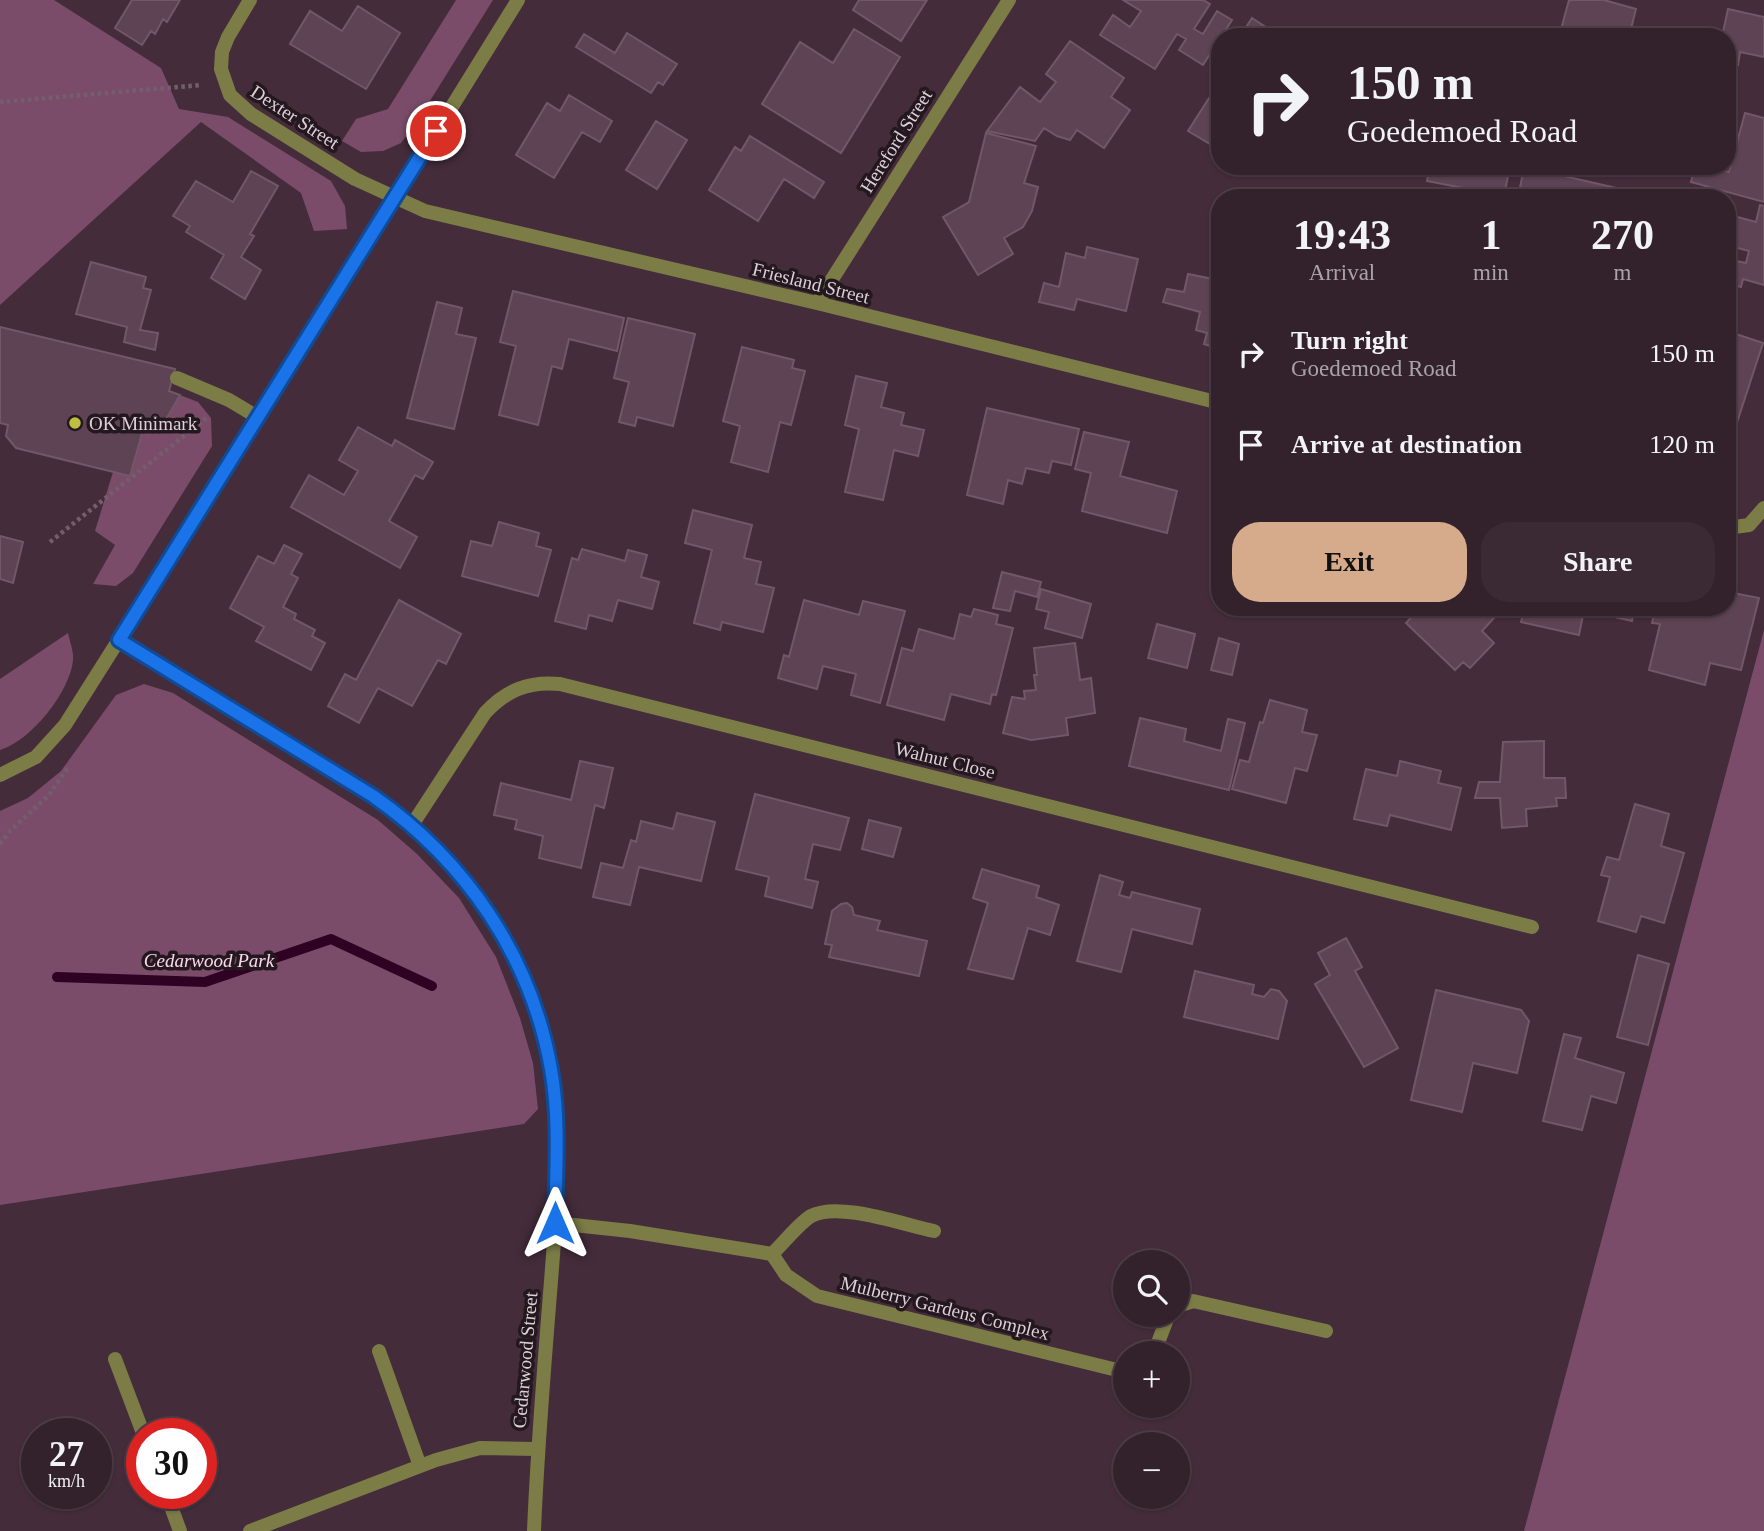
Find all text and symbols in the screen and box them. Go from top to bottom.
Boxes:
text: 150 m [1347,55,1474,110]
icon: right [1232,56,1323,147]
street label: Dexter Street [247,81,344,154]
street label: Hereford Street [856,85,936,196]
pin [406,101,466,161]
icon: arrive [417,112,455,150]
text: Goedemoed Road [1347,113,1577,149]
text: 19:43 [1293,212,1391,258]
text: 1 [1480,212,1501,258]
text: 270 [1591,212,1654,258]
street label: Friesland Street [750,258,872,308]
text: Arrival [1309,260,1375,285]
text: min [1473,260,1509,285]
text: m [1613,260,1631,285]
text: Turn right [1291,326,1408,355]
icon: right [1232,335,1270,373]
text: 150 m [1649,339,1715,368]
text: Goedemoed Road [1291,356,1456,381]
place label: OK Minimark [89,413,198,434]
marker: OK Minimark [67,415,83,431]
icon: arrive [1232,426,1270,464]
text: Arrive at destination [1291,430,1522,459]
text: 120 m [1649,430,1715,459]
button: Exit [1232,522,1467,602]
button: Share [1481,522,1715,602]
street label: Walnut Close [893,737,997,783]
park label: Cedarwood Park [144,950,275,971]
position arrow [518,1186,592,1260]
map controls [1113,1250,1190,1509]
button: search [1113,1250,1190,1327]
street label: Mulberry Gardens Complex [839,1272,1052,1344]
street label: Cedarwood Street [509,1290,541,1429]
button: + [1113,1341,1190,1418]
speed limit sign: 30 [126,1418,217,1509]
button: − [1113,1432,1190,1509]
text: 27 [49,1435,84,1474]
text: km/h [48,1471,85,1491]

